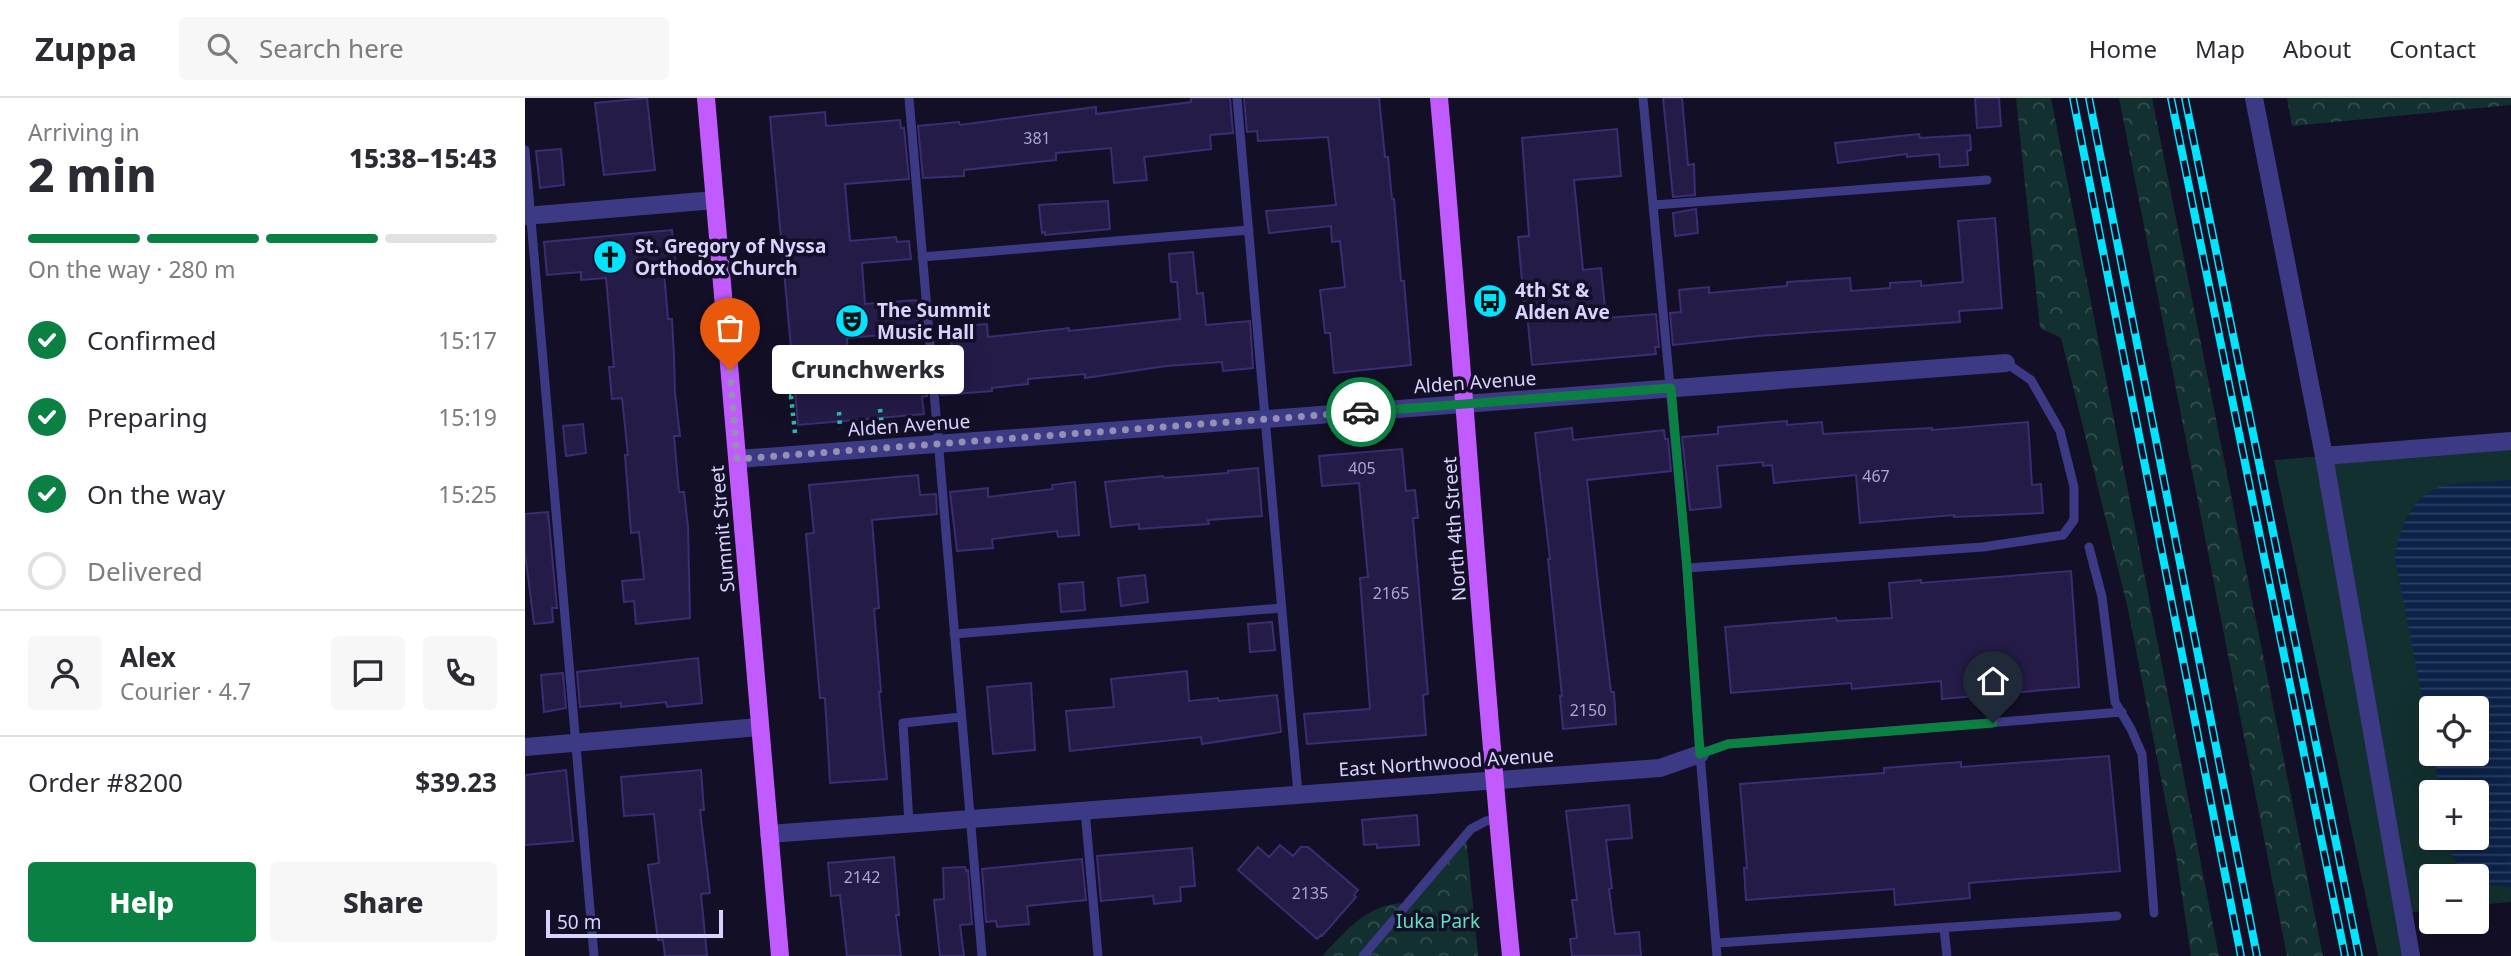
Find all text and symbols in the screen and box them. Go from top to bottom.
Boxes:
search box [179,17,669,80]
text: Zuppa [35,26,137,71]
icon: search [203,29,241,67]
text: Search here [259,30,404,66]
text: Home [2089,32,2157,65]
text: Map [2195,32,2245,65]
text: About [2283,32,2351,65]
text: Contact [2389,32,2476,65]
text: Arriving in [28,116,140,148]
house number: 381 [1023,127,1051,149]
text: 15:38–15:43 [349,140,497,176]
text: 2 min [28,143,157,205]
place label: St. Gregory of Nyssa Orthodox Church [635,233,826,281]
church icon: St. Gregory of Nyssa Orthodox Church [591,238,629,276]
text: On the way · 280 m [28,253,235,285]
place label: 4th St & Alden Ave [1515,277,1610,325]
bus stop icon: 4th St & Alden Ave [1471,282,1509,320]
place label: The Summit Music Hall [877,297,990,345]
pin [700,298,760,370]
theatre icon: The Summit Music Hall [833,302,871,340]
icon: bag [711,309,749,347]
icon: check [28,321,66,359]
text: Confirmed [87,322,217,358]
text: 15:17 [438,324,497,356]
callout: Crunchwerks [772,345,965,394]
text: Crunchwerks [791,353,945,385]
street label: Alden Avenue [1413,365,1537,399]
courier [1326,377,1396,447]
icon: car [1342,393,1380,431]
icon: check [28,398,66,436]
text: Preparing [87,399,208,435]
text: 15:19 [438,401,497,433]
street label: Alden Avenue [847,408,971,442]
street label: North 4th Street [1436,456,1472,602]
house number: 405 [1348,457,1376,479]
street label: Summit Street [703,464,741,594]
house number: 467 [1862,465,1890,487]
icon: check [28,475,66,513]
text: On the way [87,476,225,512]
text: 15:25 [438,478,497,510]
text: Delivered [87,553,203,589]
house number: 2165 [1373,582,1409,604]
button: person [28,636,102,710]
button: chat [331,636,405,710]
button: phone [423,636,497,710]
text: Alex [120,639,176,675]
pin [1963,651,2023,723]
icon: home [1974,662,2012,700]
text: Courier · 4.7 [120,675,251,707]
map controls [2419,696,2489,934]
button: locate [2419,696,2489,766]
house number: 2150 [1570,699,1606,721]
street label: East Northwood Avenue [1337,742,1555,782]
text: Order #8200 [28,764,183,800]
text: $39.23 [415,764,497,800]
button: + [2419,780,2489,850]
button: Help [28,862,256,942]
button: Share [270,862,497,942]
button: − [2419,864,2489,934]
house number: 2142 [844,866,880,888]
house number: 2135 [1292,882,1328,904]
scale bar [546,907,723,939]
park label: Iuka Park [1396,908,1480,934]
text: 50 m [557,909,601,935]

